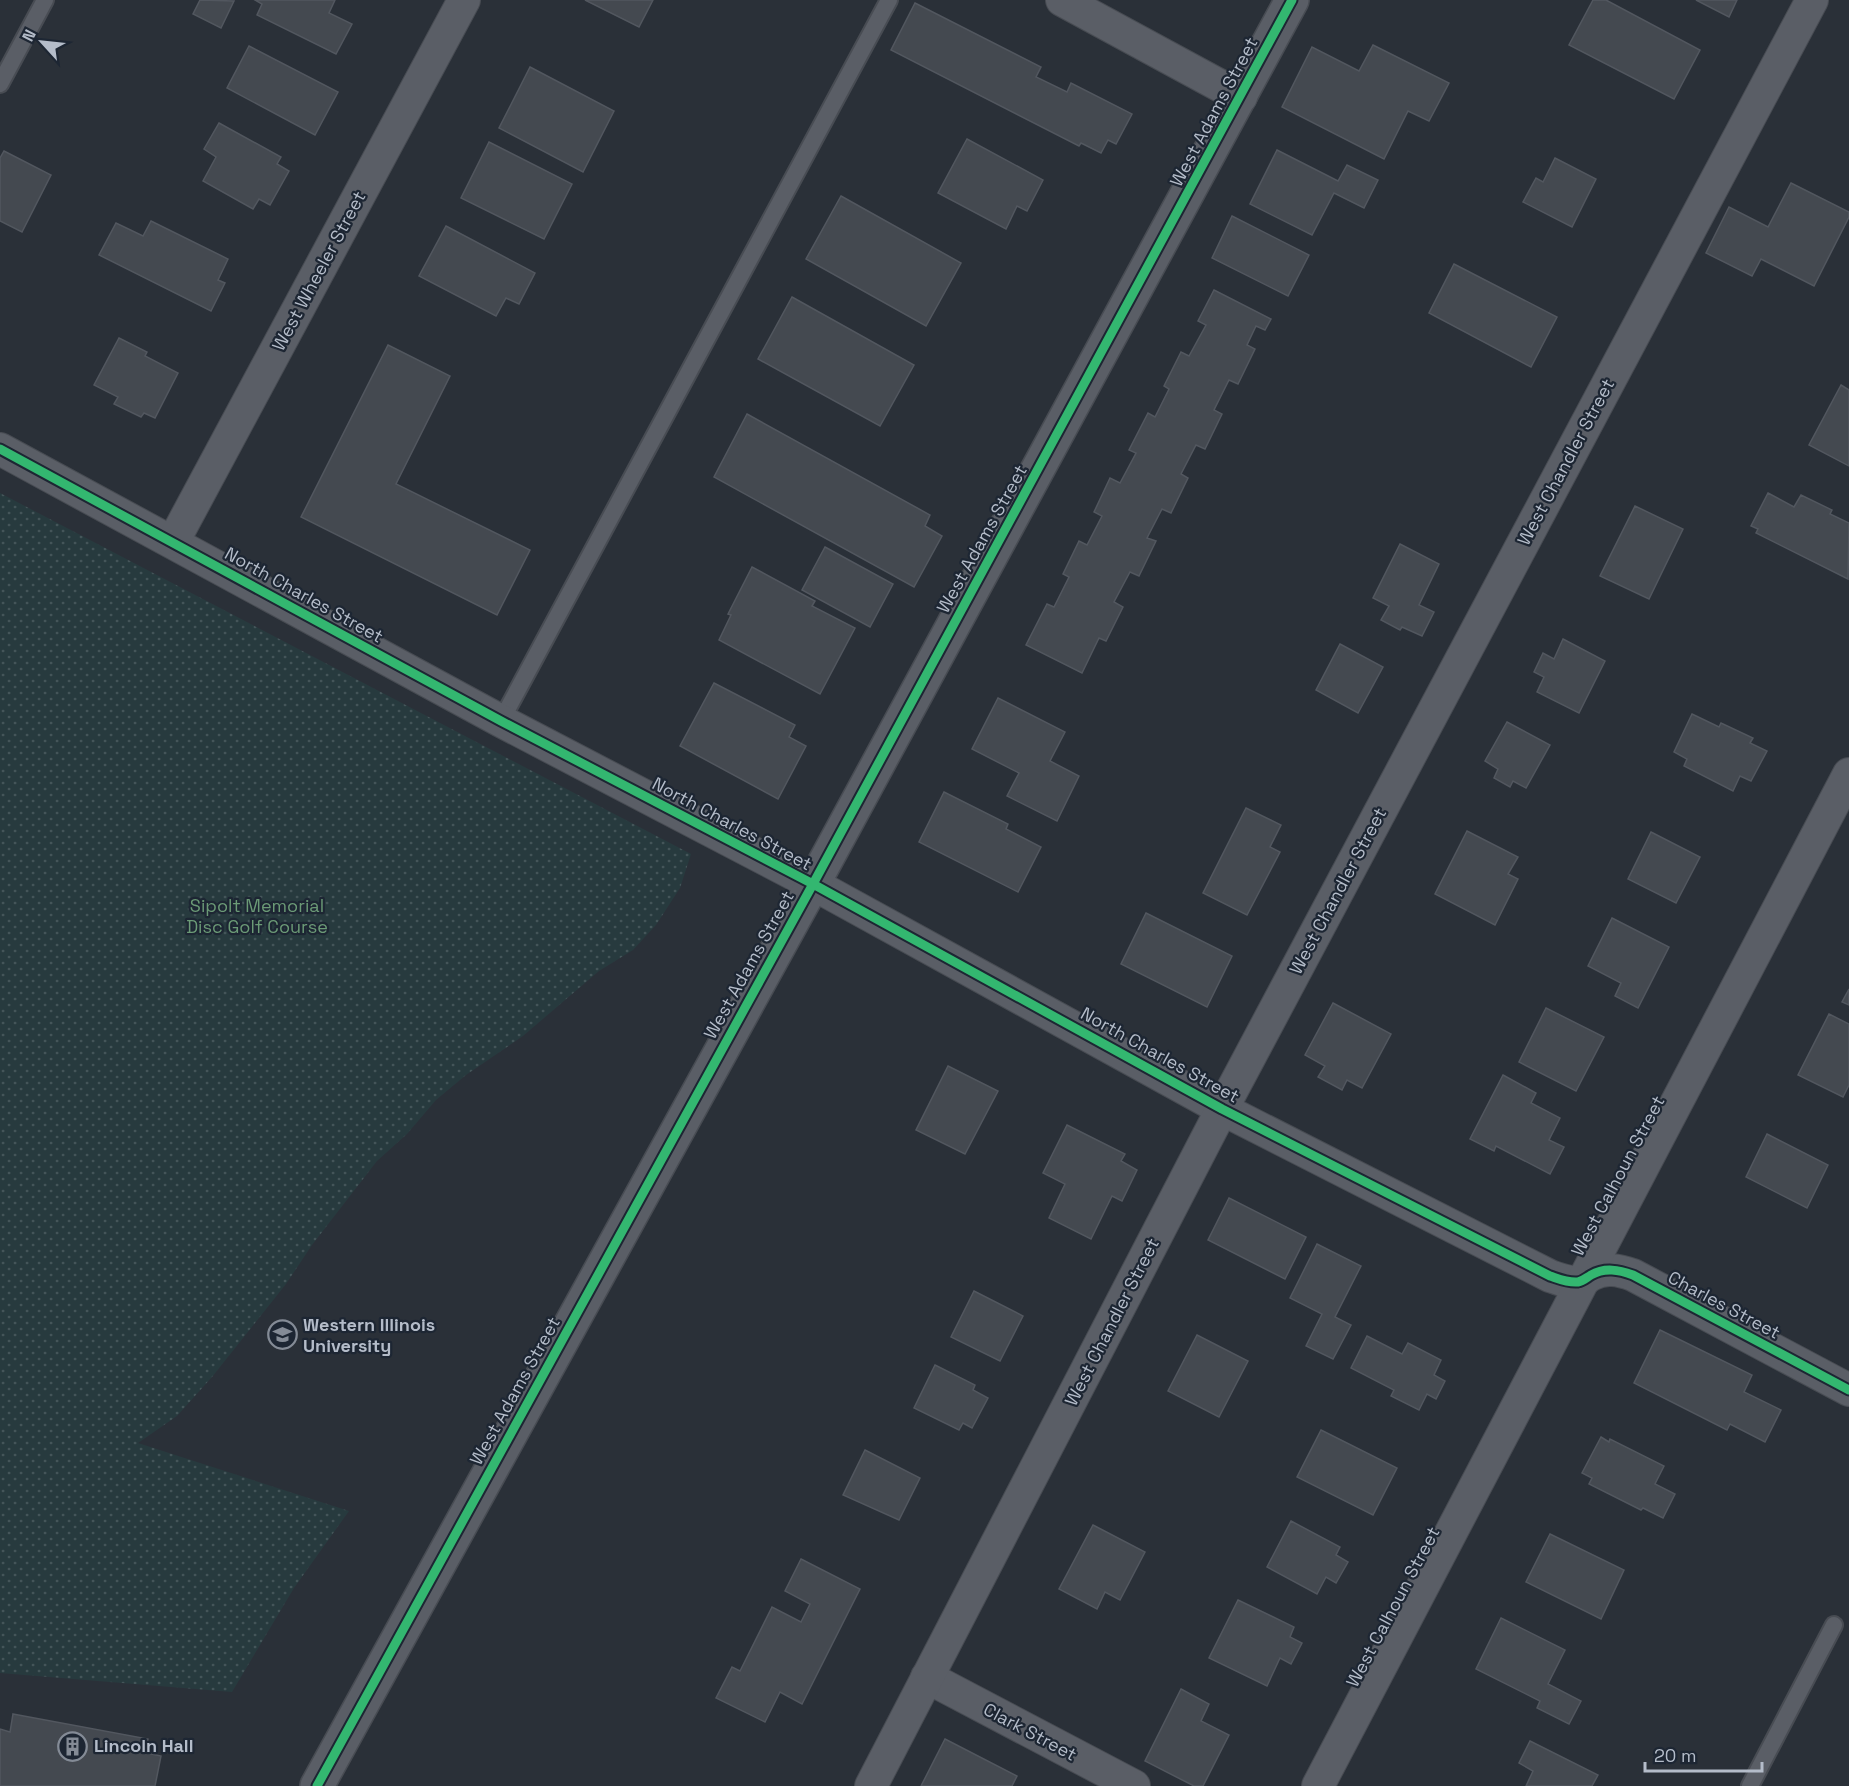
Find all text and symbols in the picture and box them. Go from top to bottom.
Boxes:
north arrow [12,12,72,72]
text: N [17,26,41,45]
street label: West Adams Street [1164,33,1263,190]
street label: West Wheeler Street [267,187,370,355]
street label: West Chandler Street [1512,375,1619,549]
street label: West Adams Street [931,461,1032,617]
street label: North Charles Street [221,541,388,648]
street label: North Charles Street [648,772,816,875]
street label: West Chandler Street [1284,804,1391,978]
street label: West Adams Street [698,887,799,1043]
park label: Sipolt Memorial Disc Golf Course [186,894,328,938]
street label: North Charles Street [1077,1001,1244,1108]
street label: West Calhoun Street [1566,1092,1670,1260]
street label: West Chandler Street [1059,1234,1164,1410]
street label: Charles Street [1664,1265,1784,1344]
place label: Western Illinois University [303,1313,435,1357]
street label: West Adams Street [464,1313,565,1469]
school or university icon: Western Illinois University [266,1319,298,1351]
street label: West Calhoun Street [1341,1523,1445,1691]
street label: Clark Street [980,1697,1081,1766]
building icon: Lincoln Hall [57,1730,89,1762]
place label: Lincoln Hall [94,1734,193,1757]
scale bar [1645,1735,1762,1773]
text: 20 m [1654,1744,1697,1767]

